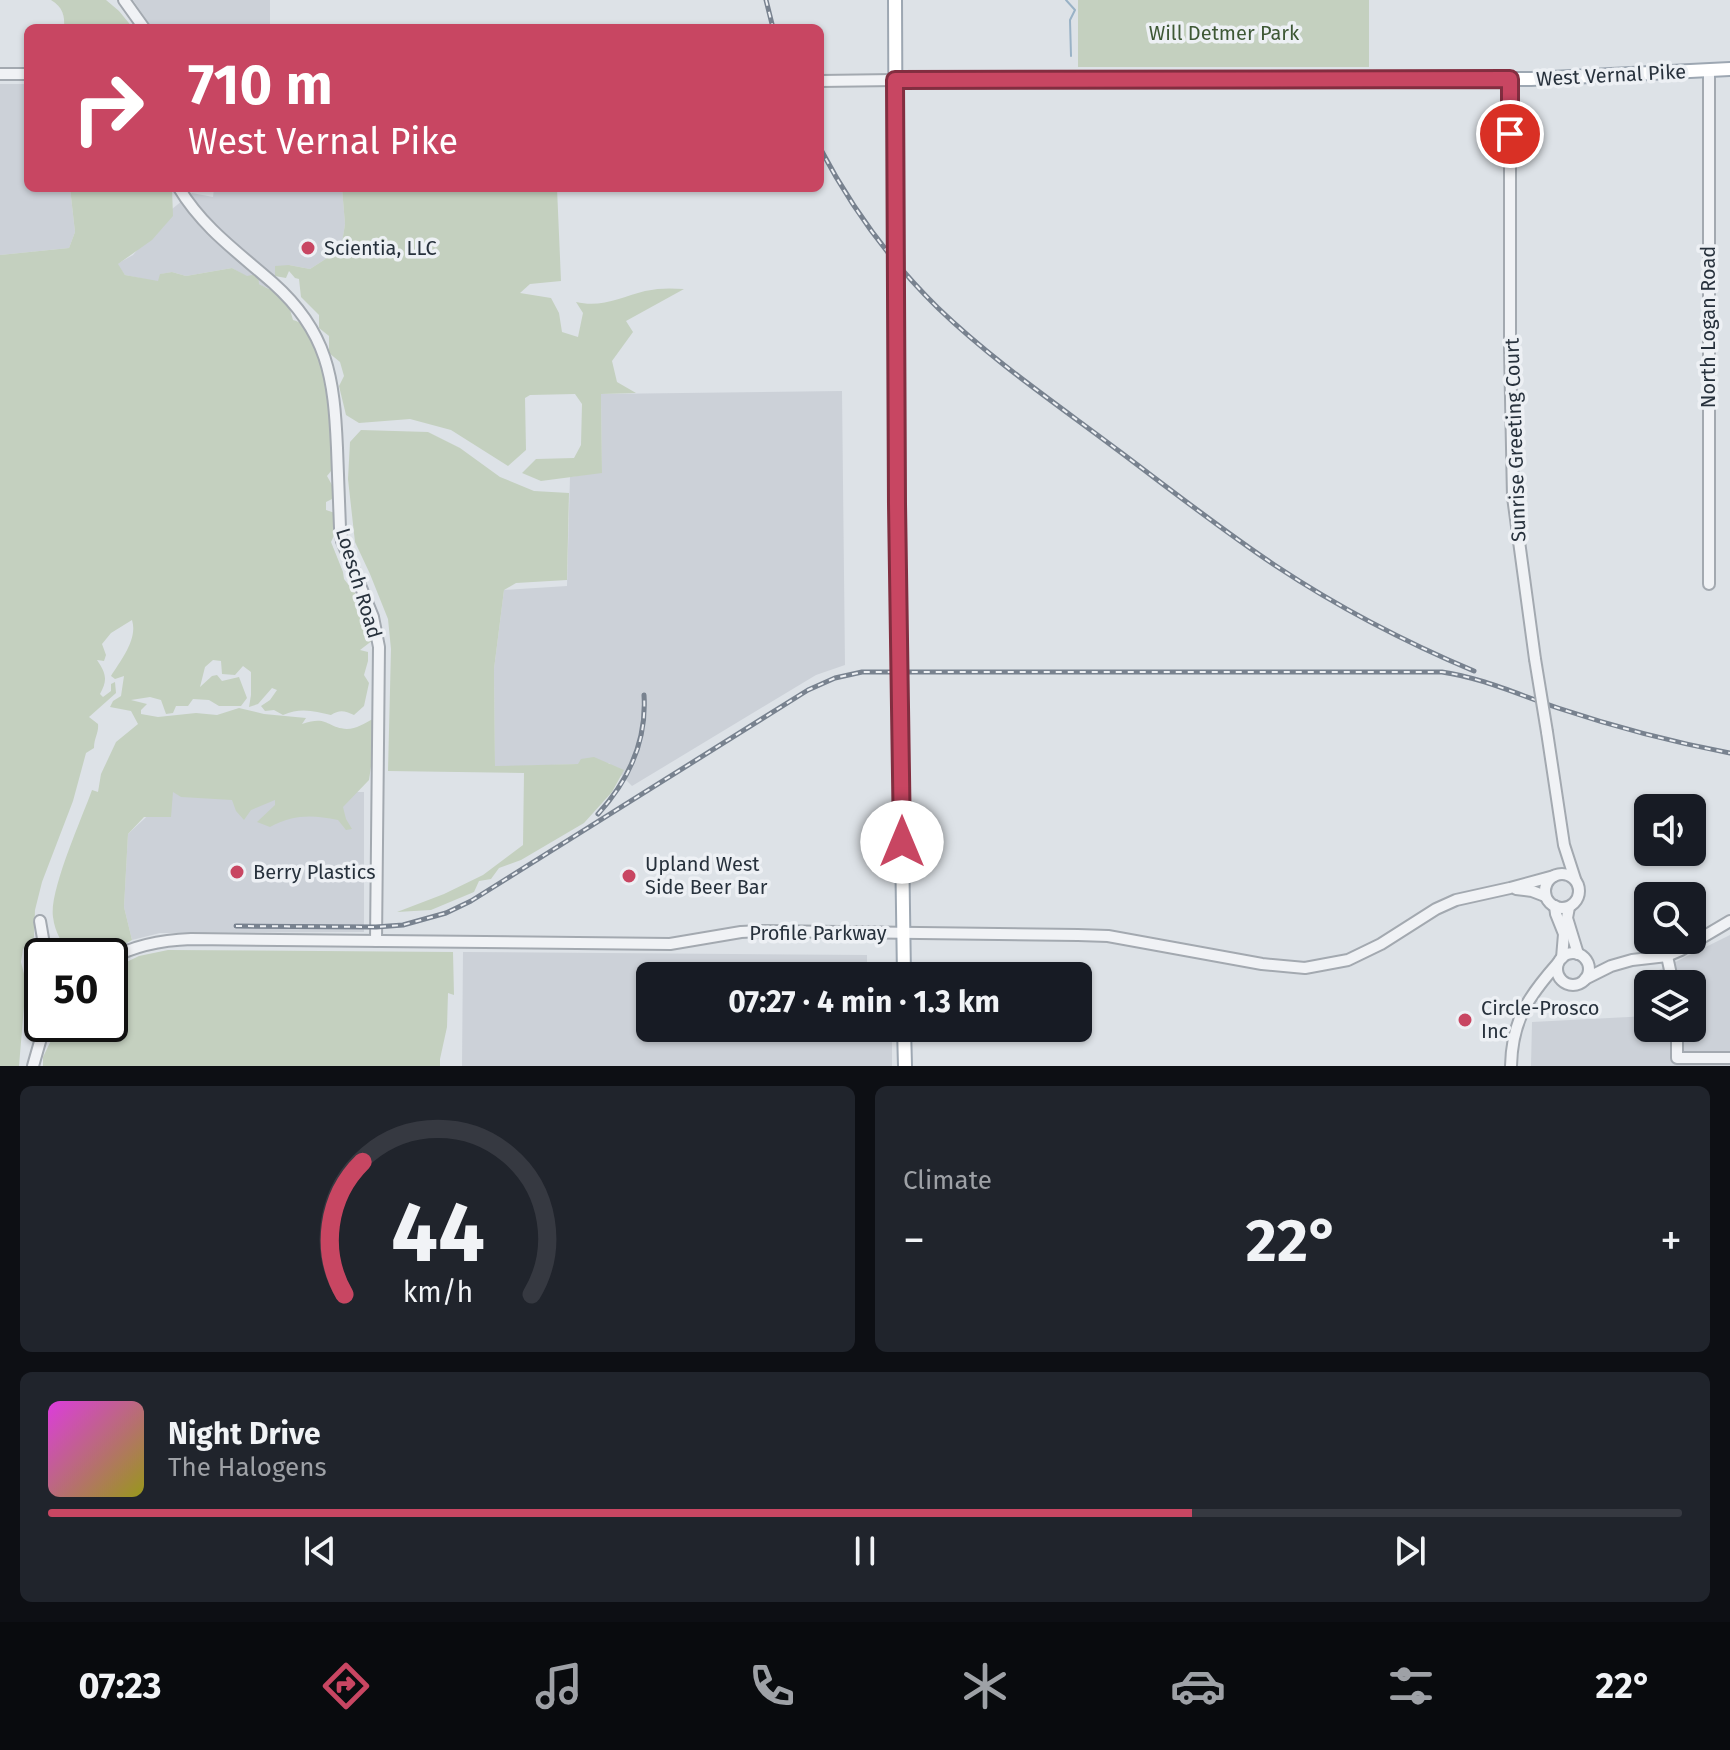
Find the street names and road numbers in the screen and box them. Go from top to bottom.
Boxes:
street label: West Vernal Pike [1535,59,1687,91]
street label: North Logan Road [1696,246,1720,408]
street label: Sunrise Greeting Court [1499,337,1531,542]
street label: Loesch Road [331,525,387,641]
street label: Profile Parkway [749,921,887,945]

